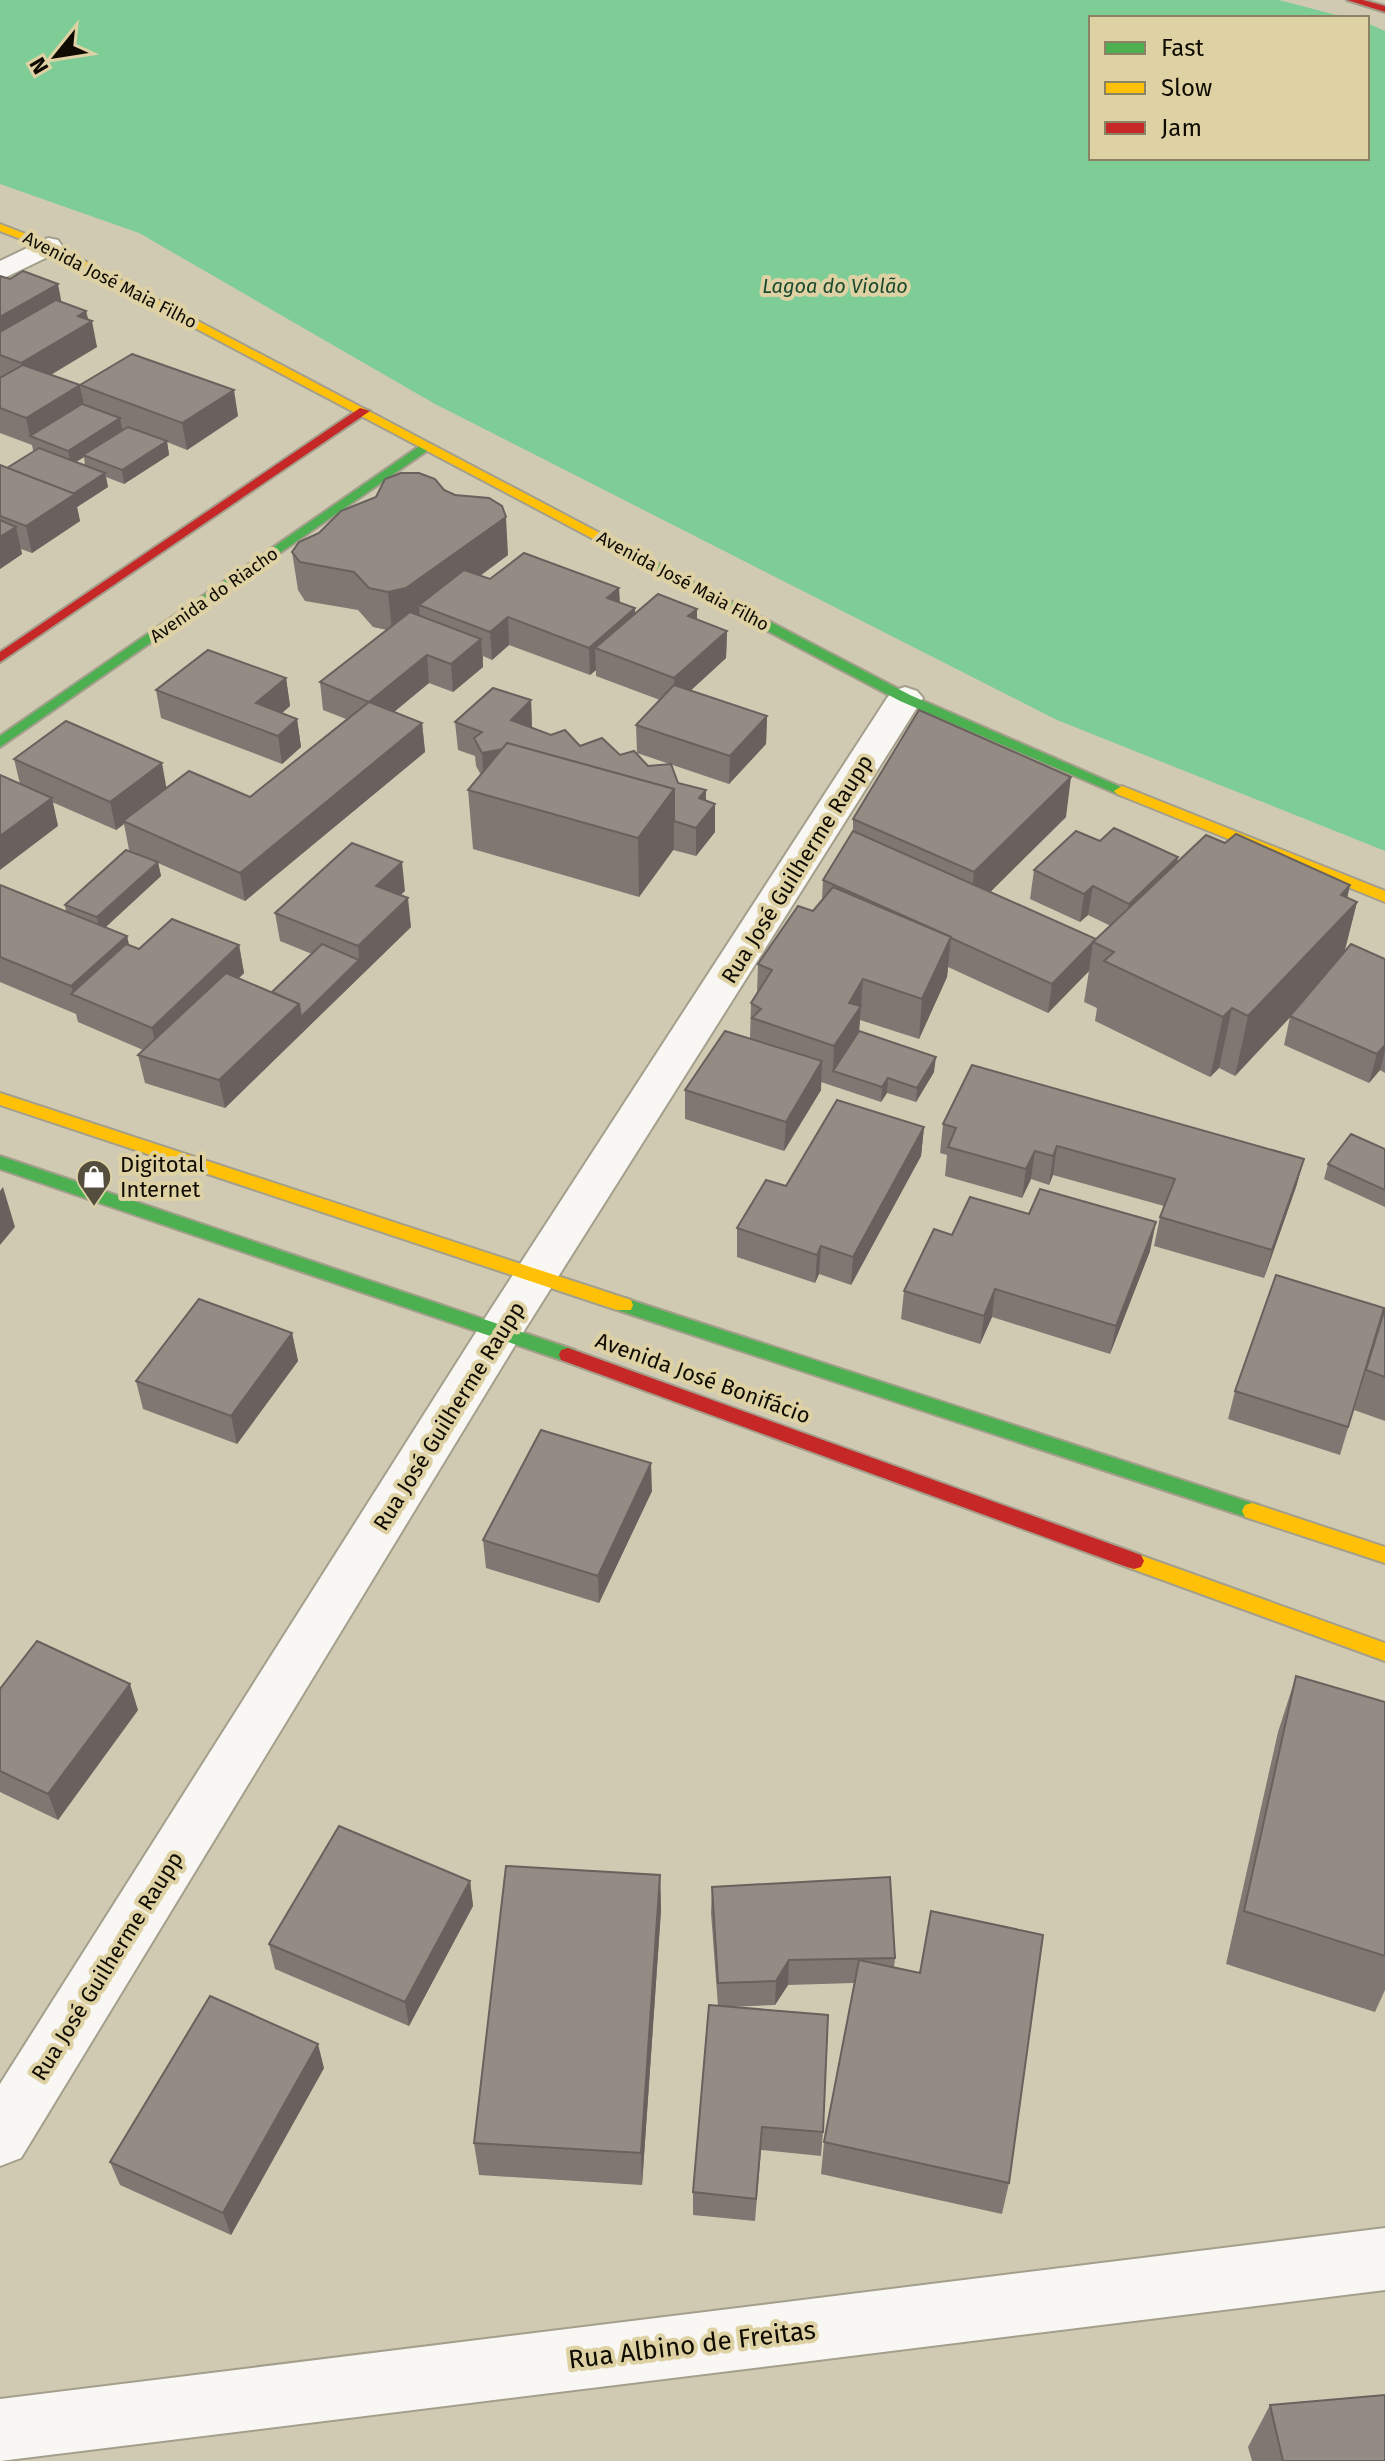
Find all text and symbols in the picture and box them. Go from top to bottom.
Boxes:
north arrow [16,16,96,96]
legend [1089,16,1369,160]
text: Fast [1161,34,1204,62]
text: N [24,53,54,79]
text: Slow [1161,74,1212,102]
text: Jam [1161,114,1202,142]
street label: Avenida José Maia Filho [20,227,200,333]
water label: Lagoa do Violão [762,274,908,298]
street label: Avenida José Maia Filho [593,526,773,636]
street label: Avenida do Riacho [146,543,282,647]
street label: Rua José Guilherme Raupp [715,749,879,989]
place label: Digitotal Internet [120,1151,204,1203]
shop icon: Digitotal Internet [75,1158,113,1208]
street label: Rua José Guilherme Raupp [367,1296,531,1536]
street label: Avenida José Bonifácio [592,1327,814,1429]
street label: Rua José Guilherme Raupp [25,1846,189,2086]
street label: Rua Albino de Freitas [567,2314,817,2376]

